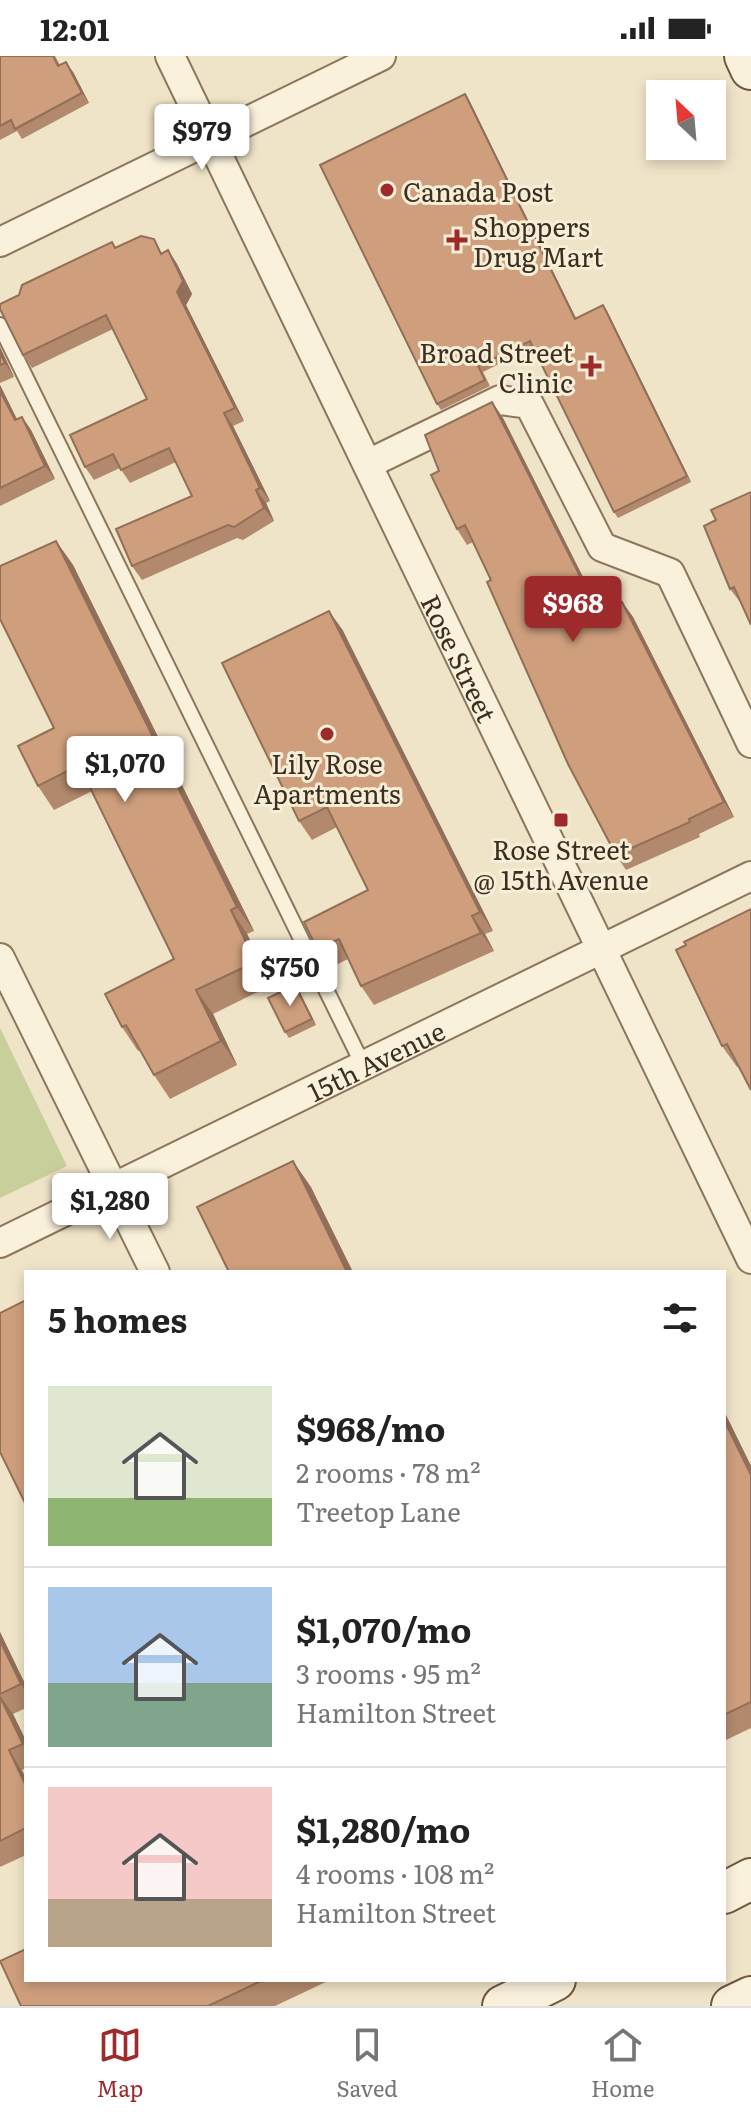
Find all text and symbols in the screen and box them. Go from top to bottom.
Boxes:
text: 12:01 [40,6,109,50]
north arrow [646,80,726,160]
map controls [646,80,726,160]
pin: $979 [155,104,249,172]
text: $979 [172,110,232,149]
place label: Canada Post [403,171,554,210]
marker: Canada Post [378,181,396,199]
place label: Shoppers Drug Mart [473,206,604,275]
marker: Shoppers Drug Mart [448,231,466,249]
place label: Broad Street Clinic [419,332,573,401]
marker: Broad Street Clinic [580,355,602,377]
pin: $968 [526,576,620,644]
text: $968 [543,582,603,621]
street label: Rose Street [413,587,508,729]
marker: Lily Rose Apartments [318,725,336,743]
pin: $1,070 [60,736,190,804]
text: $1,070 [85,742,165,781]
place label: Lily Rose Apartments [253,743,401,812]
marker: Rose Street @ 15th Avenue [552,811,570,829]
place label: Rose Street @ 15th Avenue [473,829,649,898]
pin: $750 [243,940,337,1008]
text: $750 [260,946,320,985]
street label: 15th Avenue [300,1009,451,1109]
pin: $1,280 [45,1173,175,1241]
text: $1,280 [70,1179,150,1218]
text: 5 homes [48,1293,187,1343]
icon: filters [658,1296,702,1340]
text: $968/mo [296,1402,446,1452]
icon: home [112,1418,208,1514]
text: 2 rooms · 78 m² [296,1452,481,1491]
text: Treetop Lane [296,1491,461,1530]
text: $1,070/mo [296,1603,471,1653]
icon: home [112,1619,208,1715]
text: 3 rooms · 95 m² [296,1653,481,1692]
text: Hamilton Street [296,1692,496,1731]
text: $1,280/mo [296,1803,471,1853]
icon: home [112,1819,208,1915]
text: 4 rooms · 108 m² [296,1853,494,1892]
text: Hamilton Street [296,1892,496,1931]
tab: Map [97,2023,143,2104]
tab: Saved [337,2023,398,2104]
tab: Home [591,2023,654,2104]

